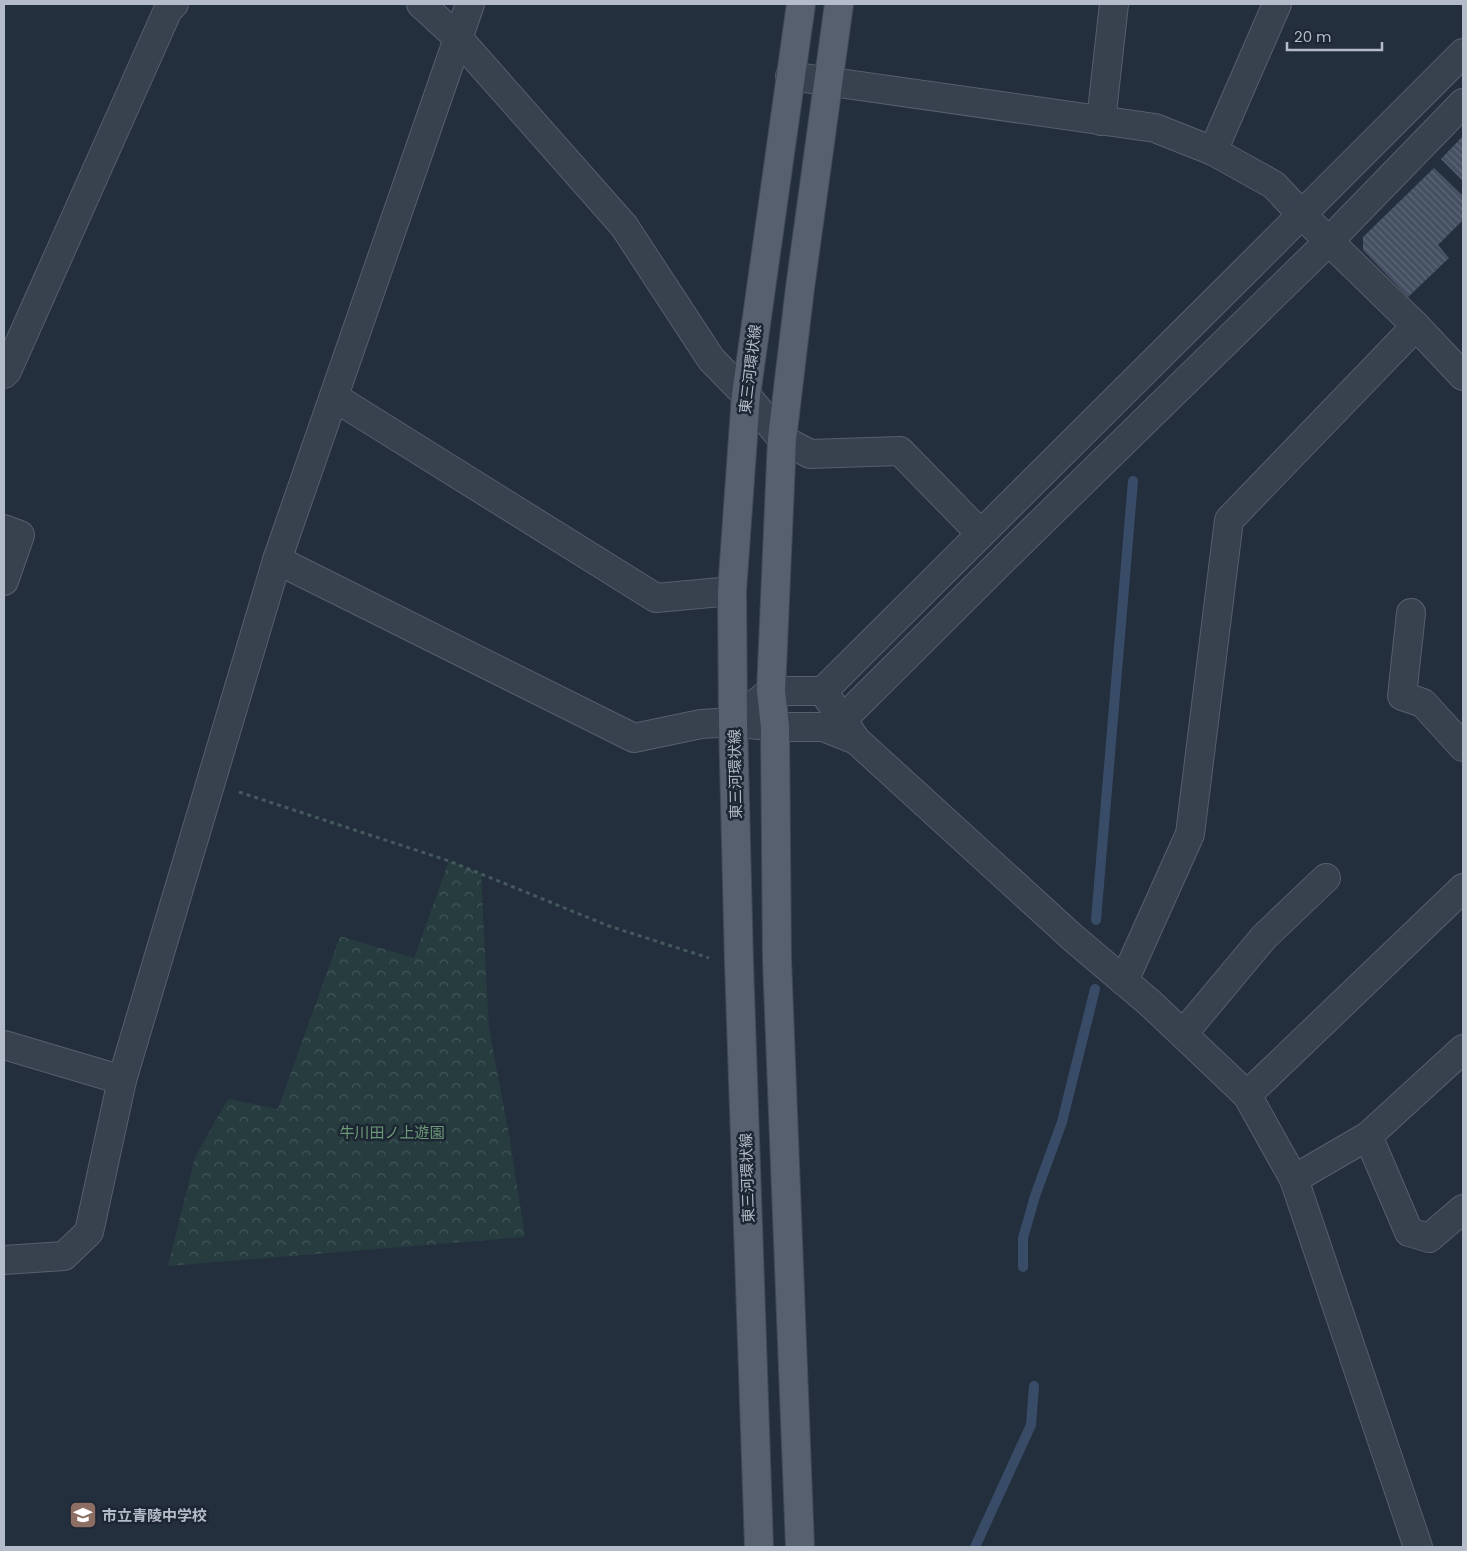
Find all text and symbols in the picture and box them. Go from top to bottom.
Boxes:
scale bar [1287,20,1382,52]
text: 20 m [1294,26,1332,47]
street label: 東三河環状線 [734,323,766,415]
street label: 東三河環状線 [724,729,746,819]
park label: 牛川田ノ上遊園 [339,1122,445,1143]
street label: 東三河環状線 [735,1133,759,1223]
school or university icon: 市立青陵中学校 [68,1500,98,1530]
place label: 市立青陵中学校 [102,1505,207,1526]

